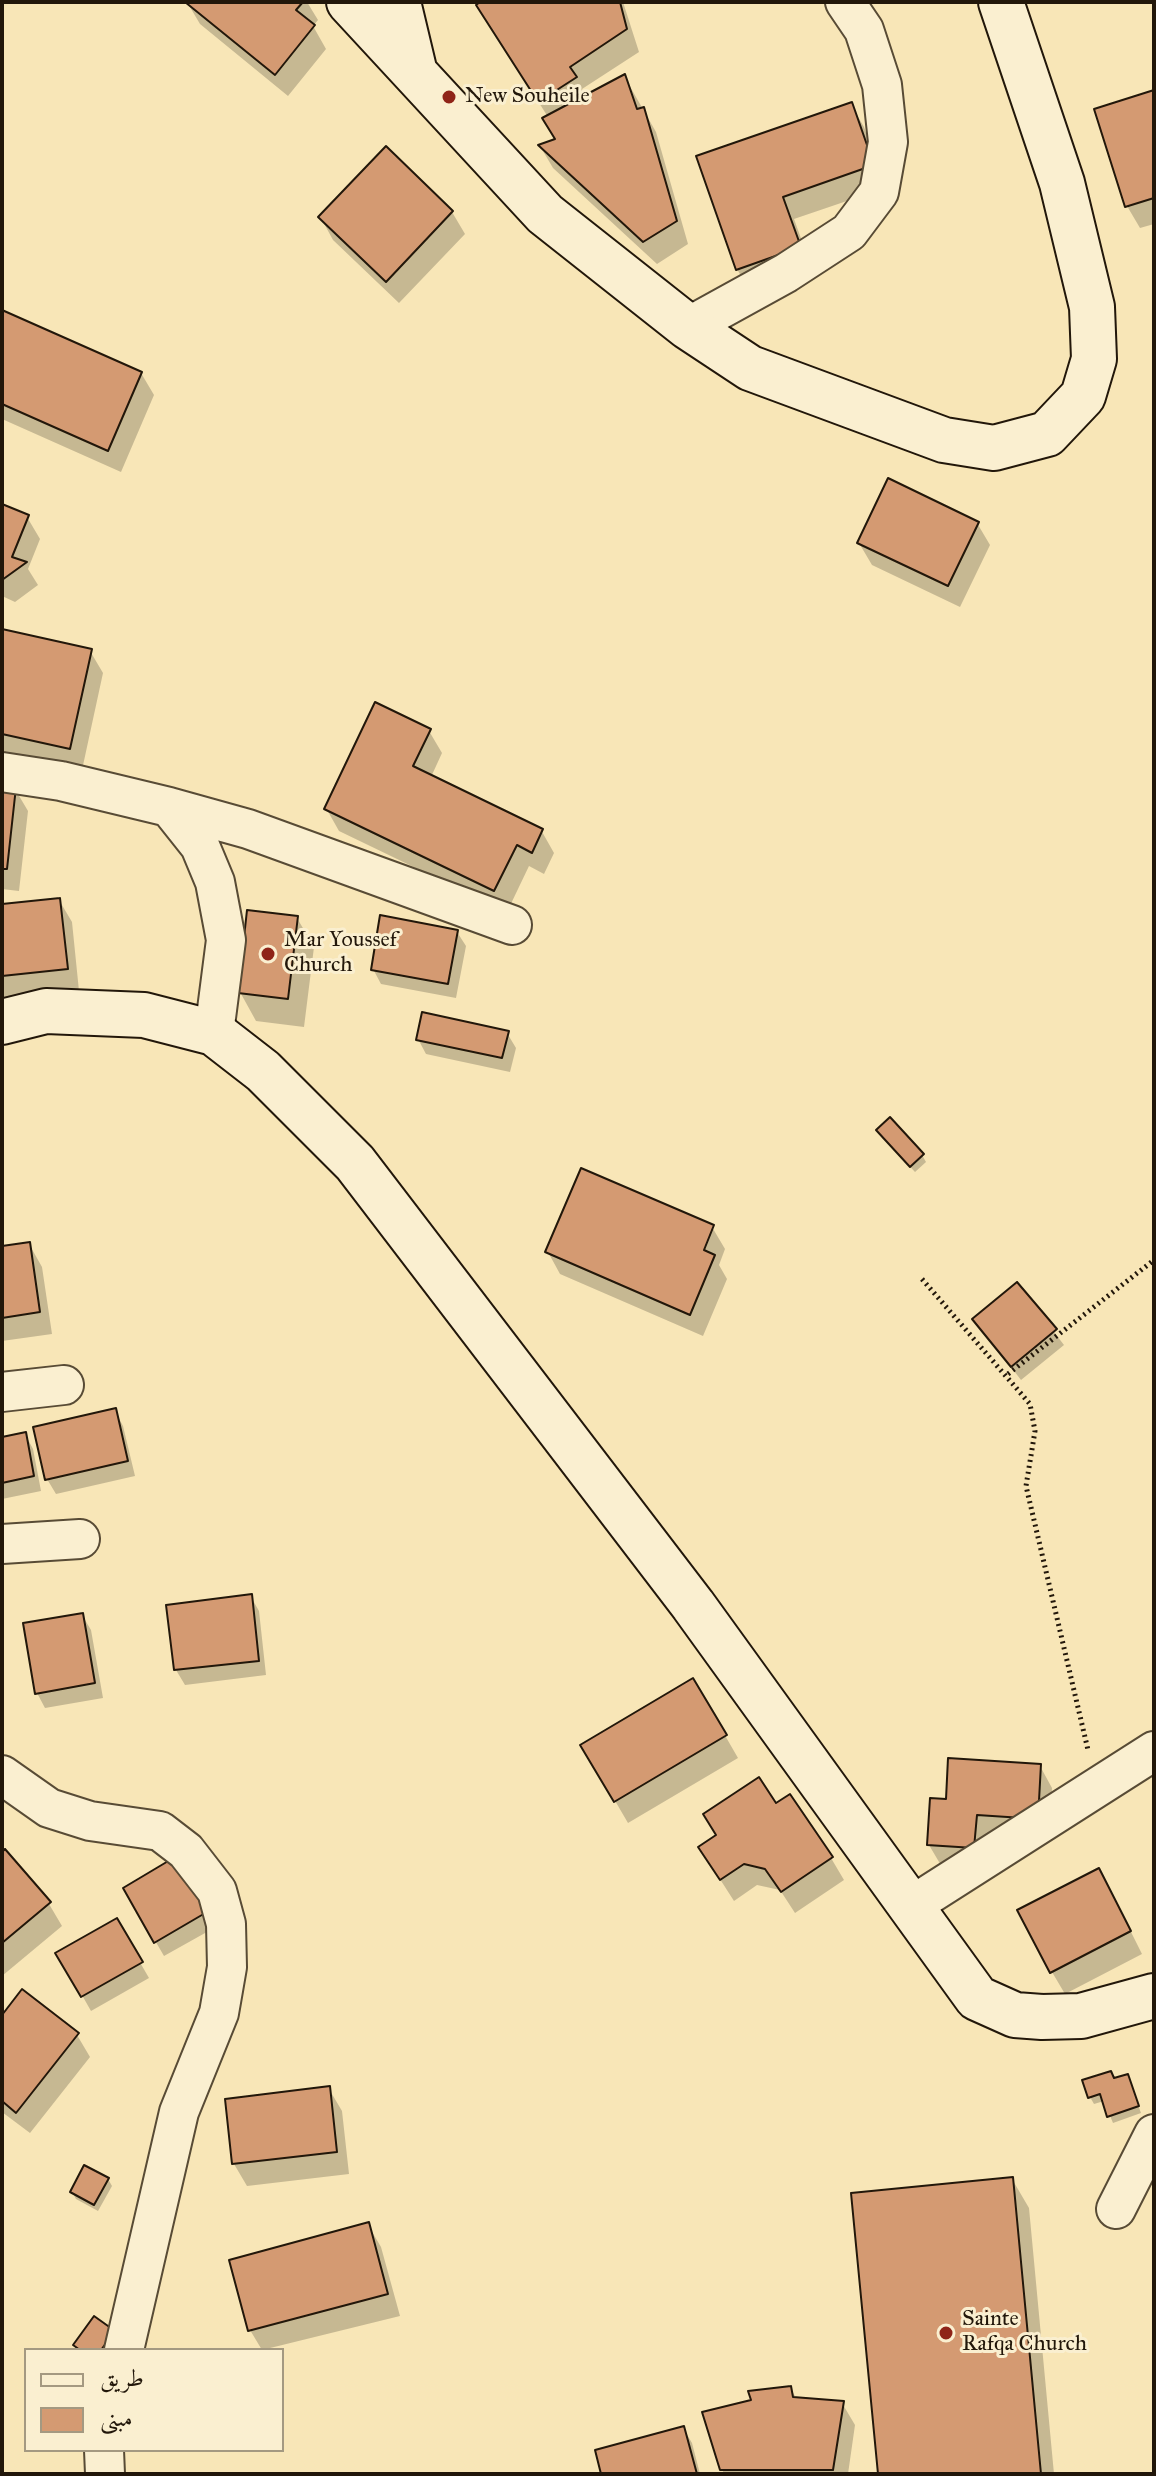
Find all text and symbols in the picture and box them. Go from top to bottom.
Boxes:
place label: New Souheile [465,84,590,110]
marker: New Souheile [440,88,458,106]
place label: Mar Youssef Church [284,928,397,980]
marker: Mar Youssef Church [259,945,277,963]
place label: Sainte Rafqa Church [962,2307,1087,2358]
marker: Sainte Rafqa Church [937,2324,955,2342]
legend [24,2348,284,2452]
text: طريق [100,2363,144,2393]
text: مبنى [100,2403,133,2433]

